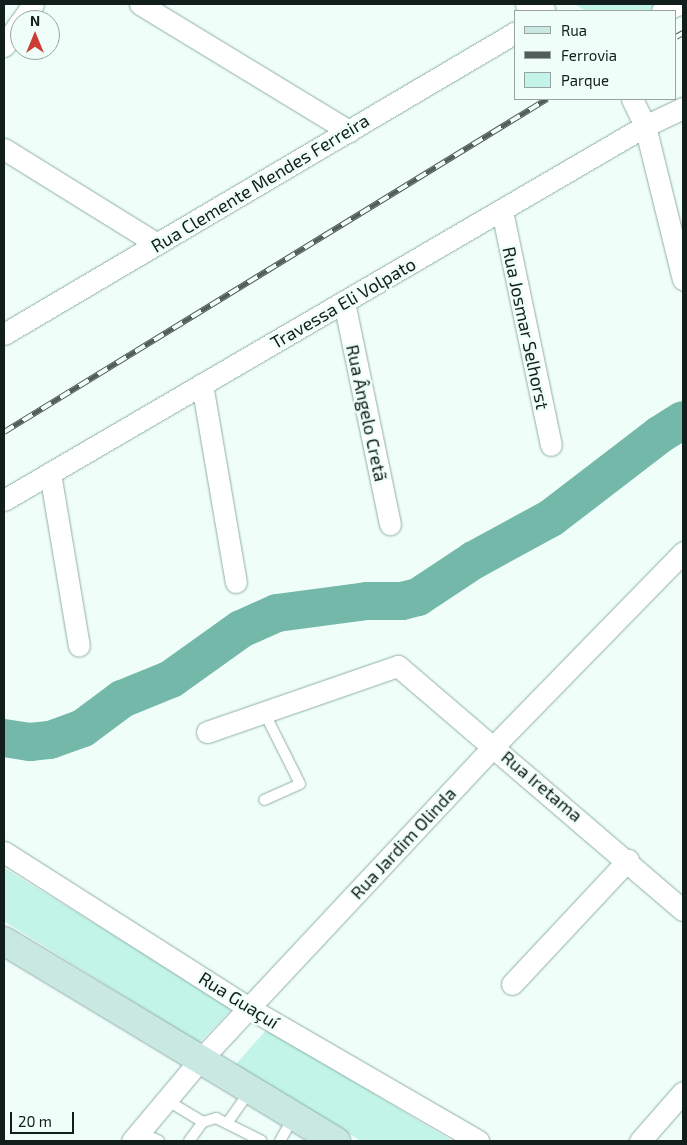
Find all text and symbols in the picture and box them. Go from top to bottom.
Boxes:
north arrow [10,10,60,60]
legend [514,10,677,100]
text: N [30,12,40,29]
text: Rua [561,21,587,39]
text: Ferrovia [561,46,617,64]
text: Parque [561,71,609,89]
street label: Rua Clemente Mendes Ferreira [147,109,373,257]
street label: Rua Josmar Selhorst [498,244,554,412]
street label: Travessa Eli Volpato [266,253,420,353]
street label: Rua Ângelo Cretã [342,342,392,484]
street label: Rua Iretama [497,746,587,826]
street label: Rua Jardim Olinda [346,782,460,904]
street label: Rua Guaçuí [195,967,283,1033]
scale bar [12,1102,76,1134]
text: 20 m [18,1112,52,1130]

